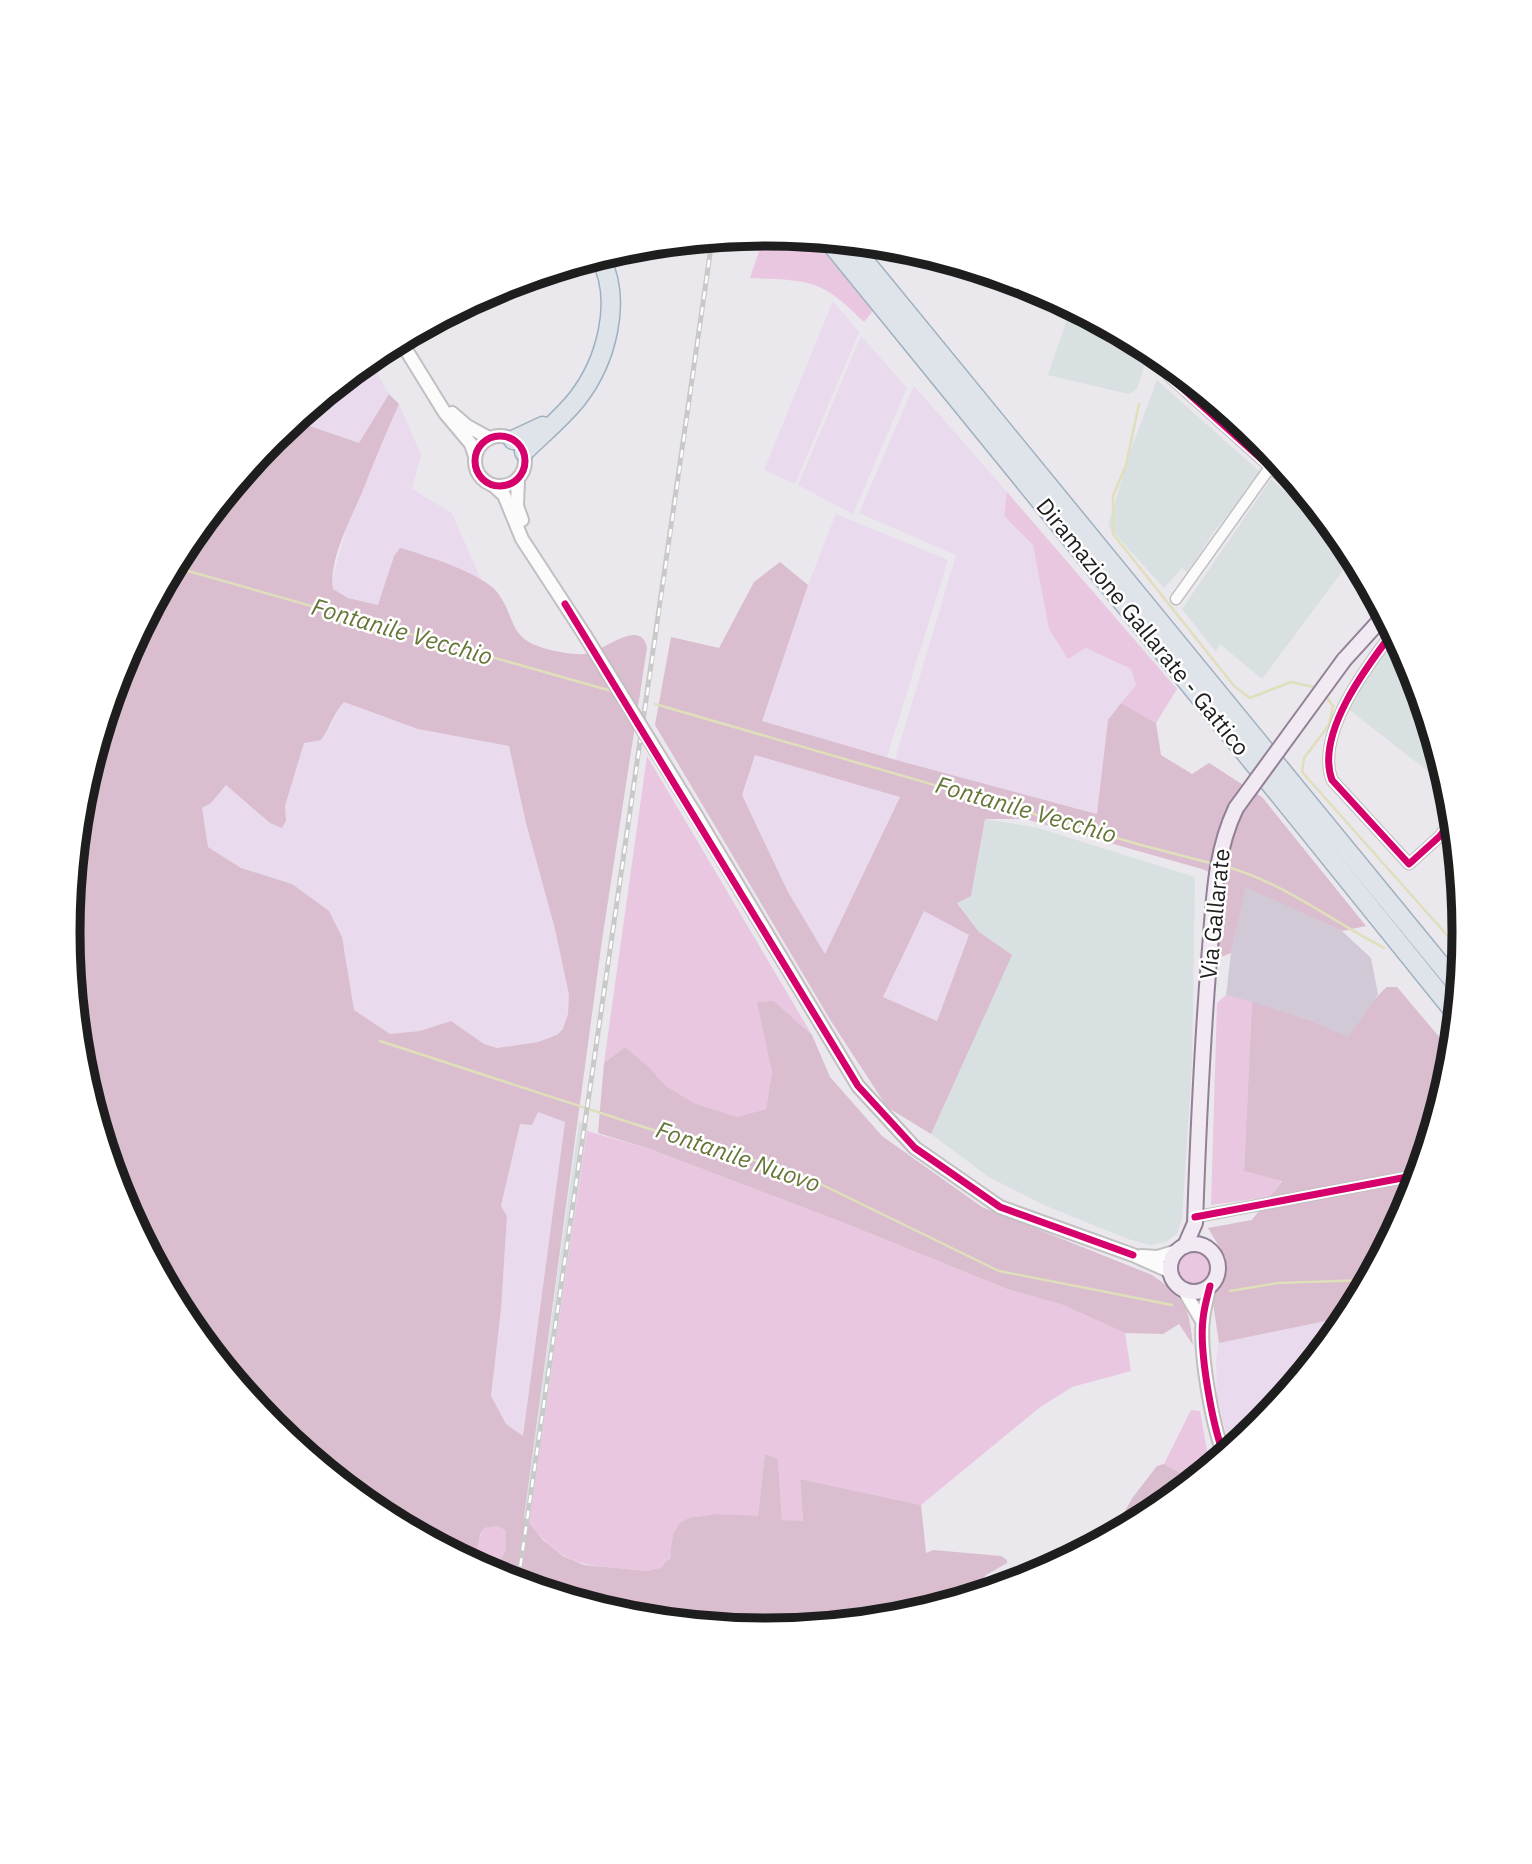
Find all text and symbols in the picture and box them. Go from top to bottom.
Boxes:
street label: Diramazione Gallarate - Gattico [1030,491,1257,761]
water label: Fontanile Vecchio [308,590,497,672]
water label: Fontanile Vecchio [932,768,1121,850]
street label: Via Gallarate [1192,847,1236,981]
water label: Fontanile Nuovo [652,1113,825,1199]

